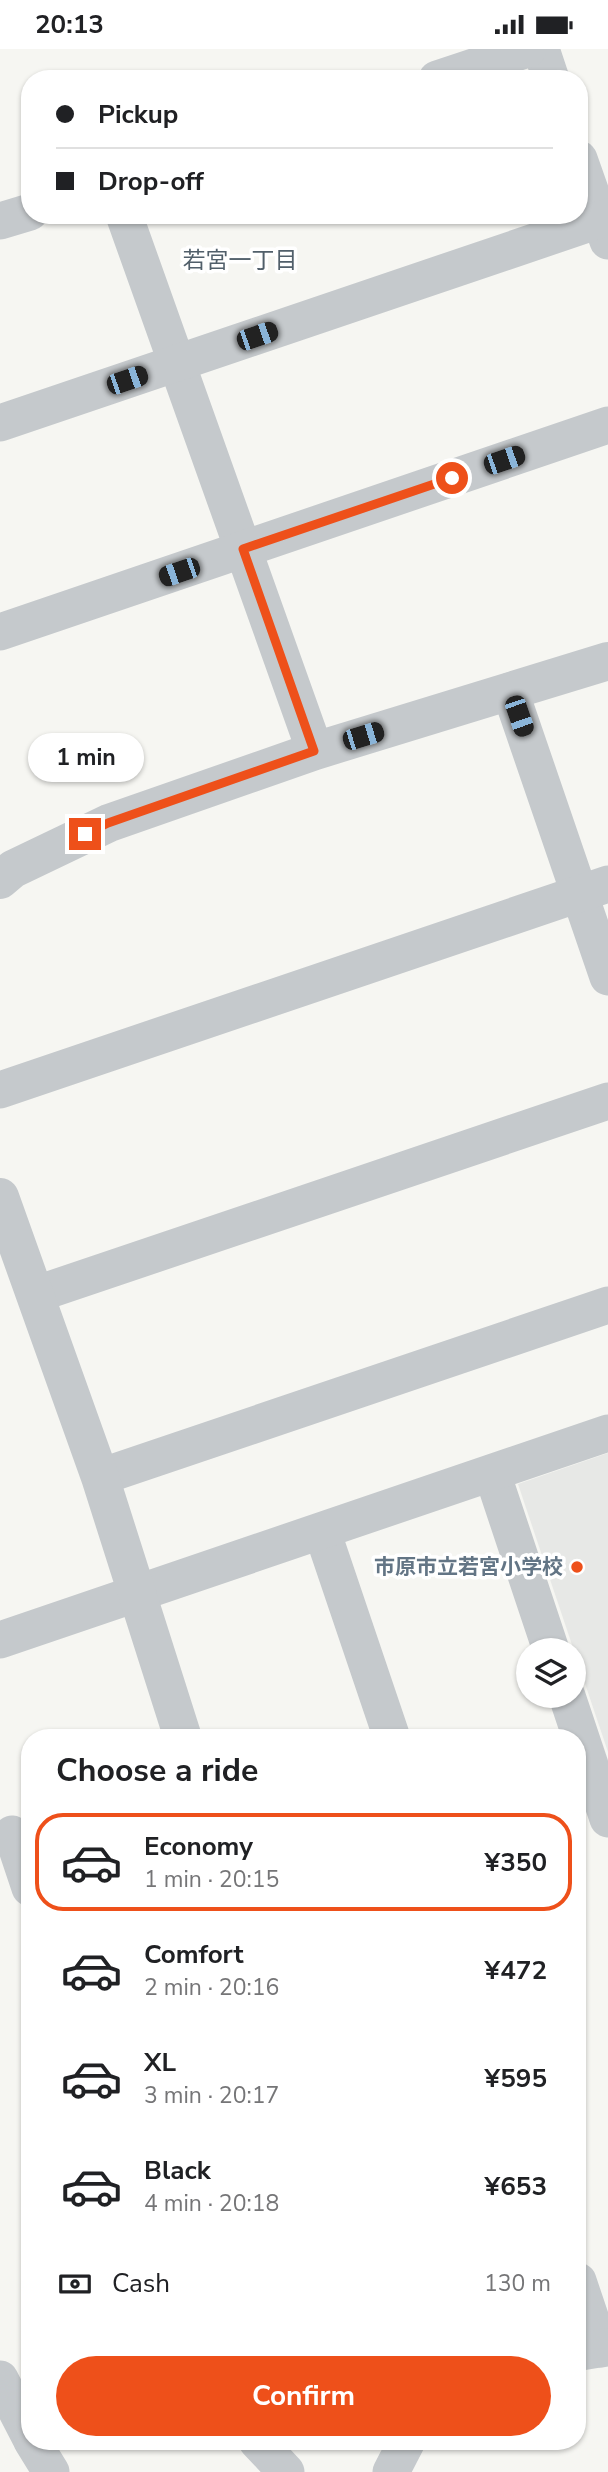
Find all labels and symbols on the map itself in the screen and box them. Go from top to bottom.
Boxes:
district label: 若宮一丁目 [183,245,298,276]
car [234,319,281,353]
car [104,363,151,397]
car [481,443,528,477]
route start [436,462,468,494]
car [156,555,203,589]
car [503,693,536,739]
car [340,720,387,752]
callout: 1 min [27,733,143,781]
route end [69,818,101,850]
place label: 市原市立若宮小学校 [374,1553,563,1581]
marker: 市原市立若宮小学校 [569,1559,585,1575]

